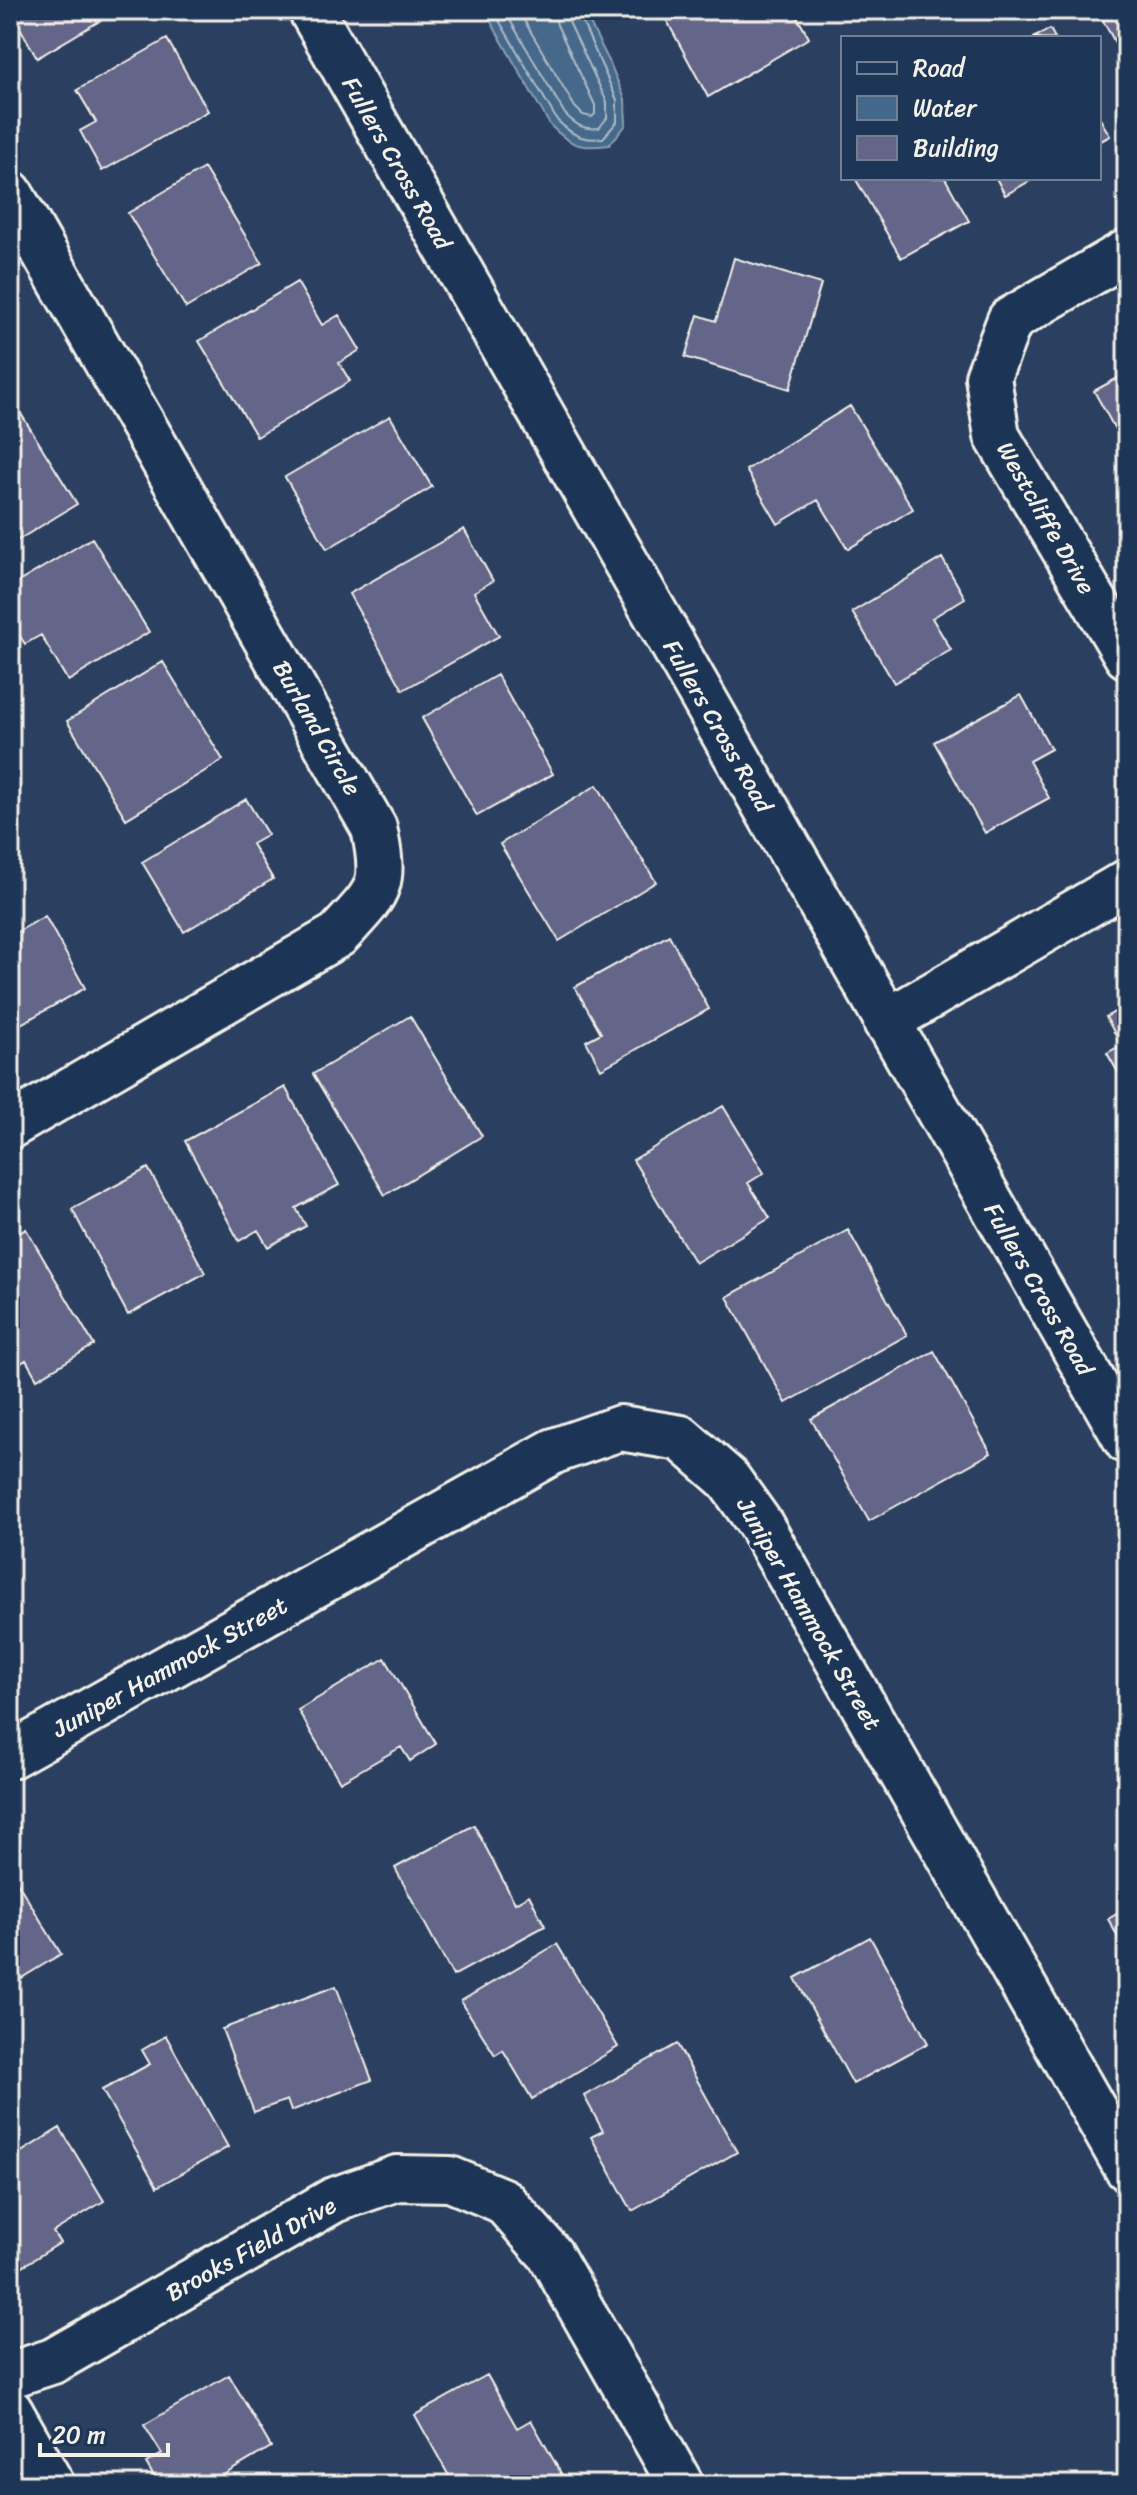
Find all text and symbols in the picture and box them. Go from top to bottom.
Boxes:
legend [841,36,1101,180]
text: Road [913,47,967,89]
street label: Fullers Cross Road [330,68,464,259]
text: Water [913,87,978,129]
text: Building [913,127,999,169]
street label: Westcliffe Drive [985,433,1107,603]
street label: Fullers Cross Road [651,631,785,822]
street label: Burland Circle [261,652,373,804]
street label: Fullers Cross Road [972,1194,1106,1385]
street label: Juniper Hammock Street [724,1488,893,1739]
street label: Juniper Hammock Street [44,1585,295,1750]
street label: Brooks Field Drive [158,2184,344,2313]
scale bar [40,2407,168,2457]
text: 20 m [52,2414,106,2456]

